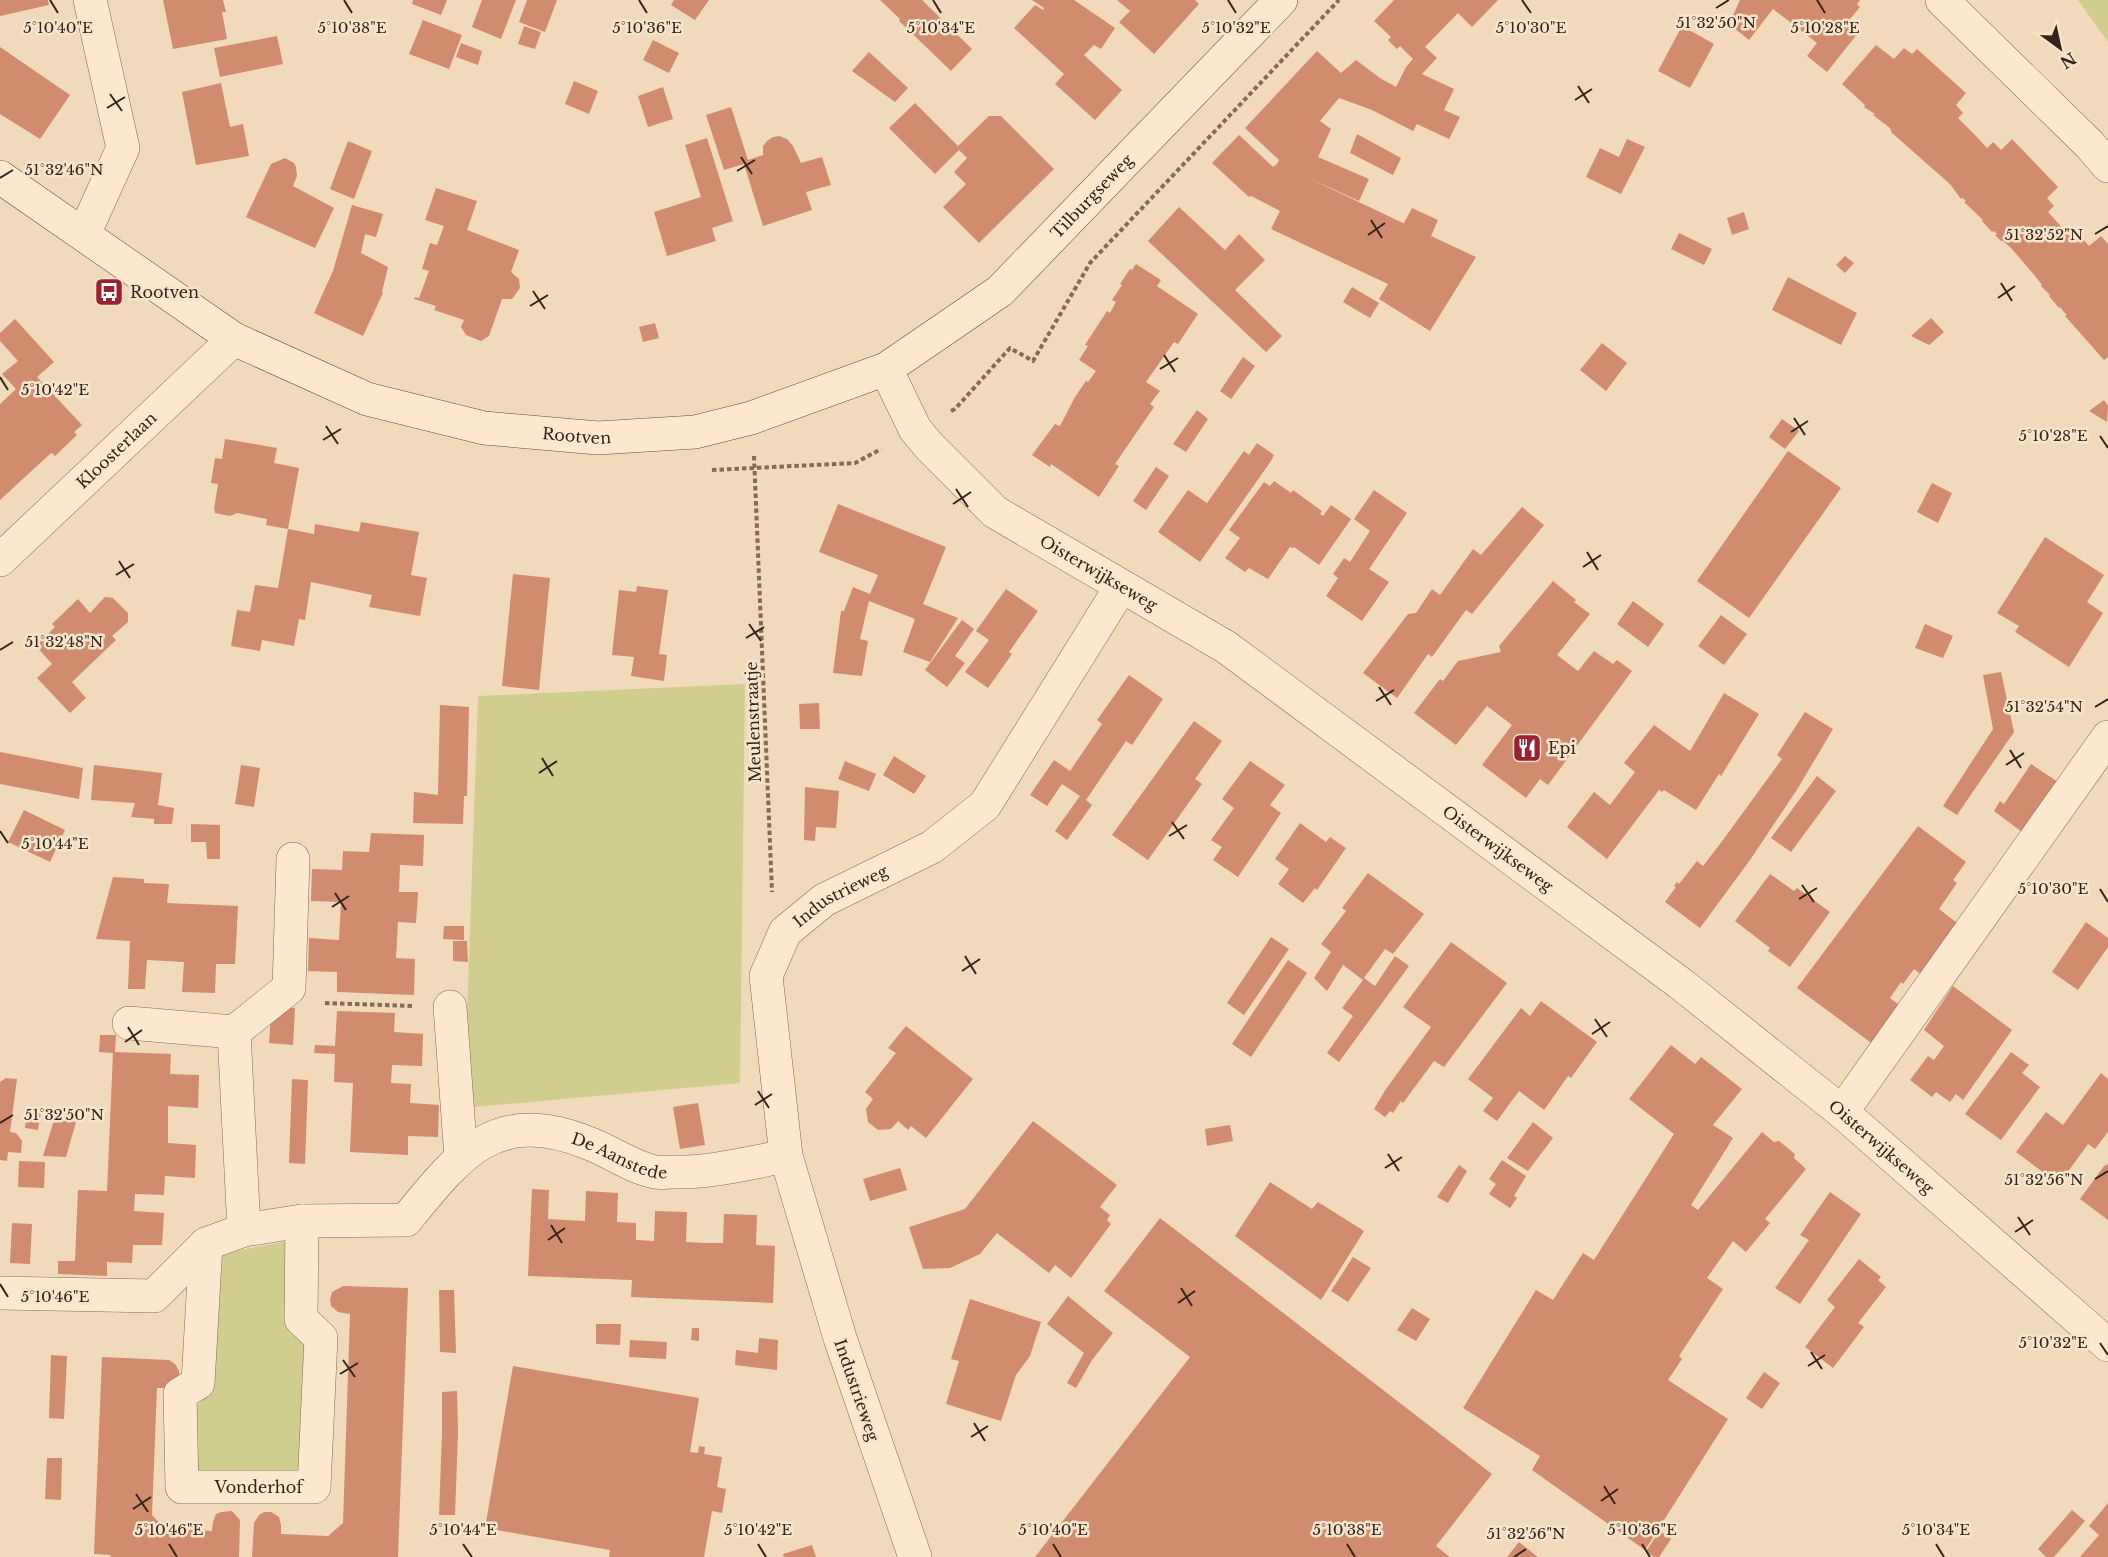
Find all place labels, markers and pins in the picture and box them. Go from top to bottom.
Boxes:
bus stop icon: Rootven [93,276,125,308]
place label: Rootven [130,282,199,302]
restaurant icon: Epi [1511,732,1543,764]
place label: Epi [1548,738,1576,758]

